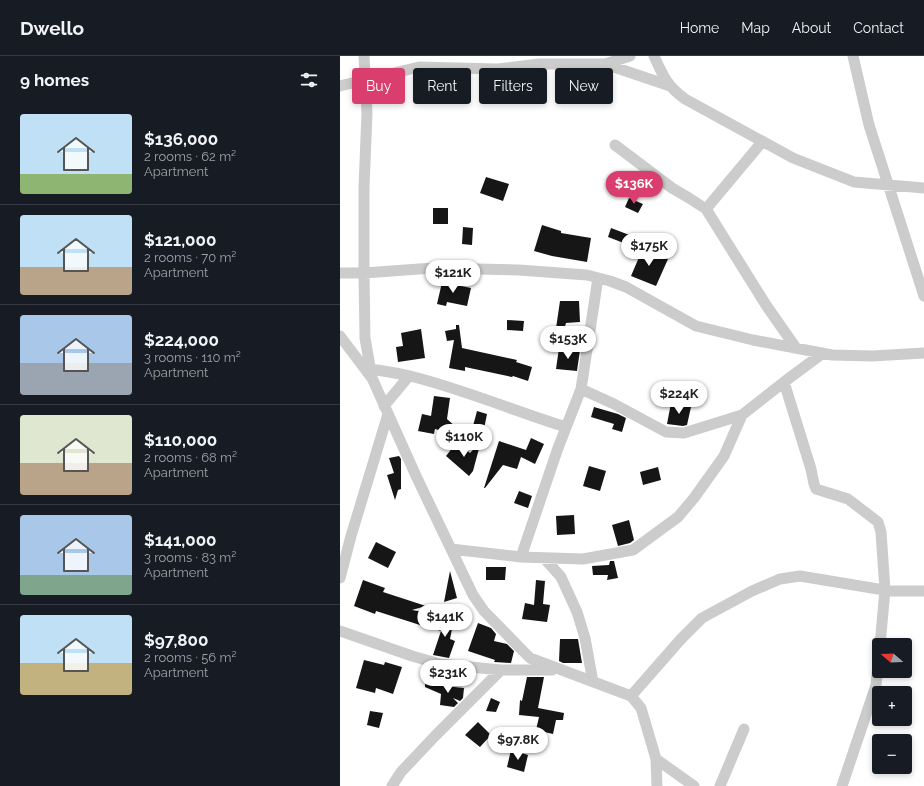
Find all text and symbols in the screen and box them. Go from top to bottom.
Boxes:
text: Dwello [20,17,84,39]
text: Home [680,20,719,36]
text: Map [741,20,770,36]
text: About [792,20,831,36]
text: Contact [853,20,904,36]
chip: Buy [352,68,405,104]
chip: Rent [413,68,471,104]
chip: Filters [479,68,547,104]
chip: New [555,68,613,104]
icon: filters [298,69,320,91]
text: 9 homes [20,70,89,90]
text: $136,000 [144,129,218,149]
icon: home [52,130,100,178]
text: 2 rooms · 62 m² [144,149,236,164]
text: Apartment [144,164,208,179]
pin: $136K [606,171,662,205]
text: $136K [615,176,653,191]
text: $121,000 [144,230,216,250]
icon: home [52,231,100,279]
pin: $175K [621,233,677,267]
text: $175K [630,238,668,253]
text: 2 rooms · 70 m² [144,250,236,265]
pin: $121K [425,260,481,294]
text: Apartment [144,265,208,280]
text: $121K [434,265,472,280]
pin: $153K [540,326,596,360]
text: $224,000 [144,330,219,350]
icon: home [52,331,100,379]
text: $153K [549,331,587,346]
text: 3 rooms · 110 m² [144,350,241,365]
text: Apartment [144,365,208,380]
pin: $224K [651,381,707,415]
text: $224K [659,386,699,401]
pin: $110K [436,424,492,458]
text: $110K [445,429,483,444]
text: $110,000 [144,430,217,450]
icon: home [52,431,100,479]
text: 2 rooms · 68 m² [144,450,237,465]
text: Apartment [144,465,208,480]
text: $141,000 [144,530,217,550]
icon: home [52,531,100,579]
text: 3 rooms · 83 m² [144,550,236,565]
text: Apartment [144,565,208,580]
pin: $141K [417,604,473,638]
text: $141K [426,609,464,624]
text: $97,800 [144,630,208,650]
icon: home [52,631,100,679]
north arrow [872,638,912,678]
map controls [872,638,912,774]
text: 2 rooms · 56 m² [144,650,236,665]
pin: $231K [420,660,476,694]
text: Apartment [144,665,208,680]
text: $231K [429,665,467,680]
button: + [872,686,912,726]
pin: $97.8K [485,727,551,761]
text: $97.8K [497,732,539,747]
button: − [872,734,912,774]

